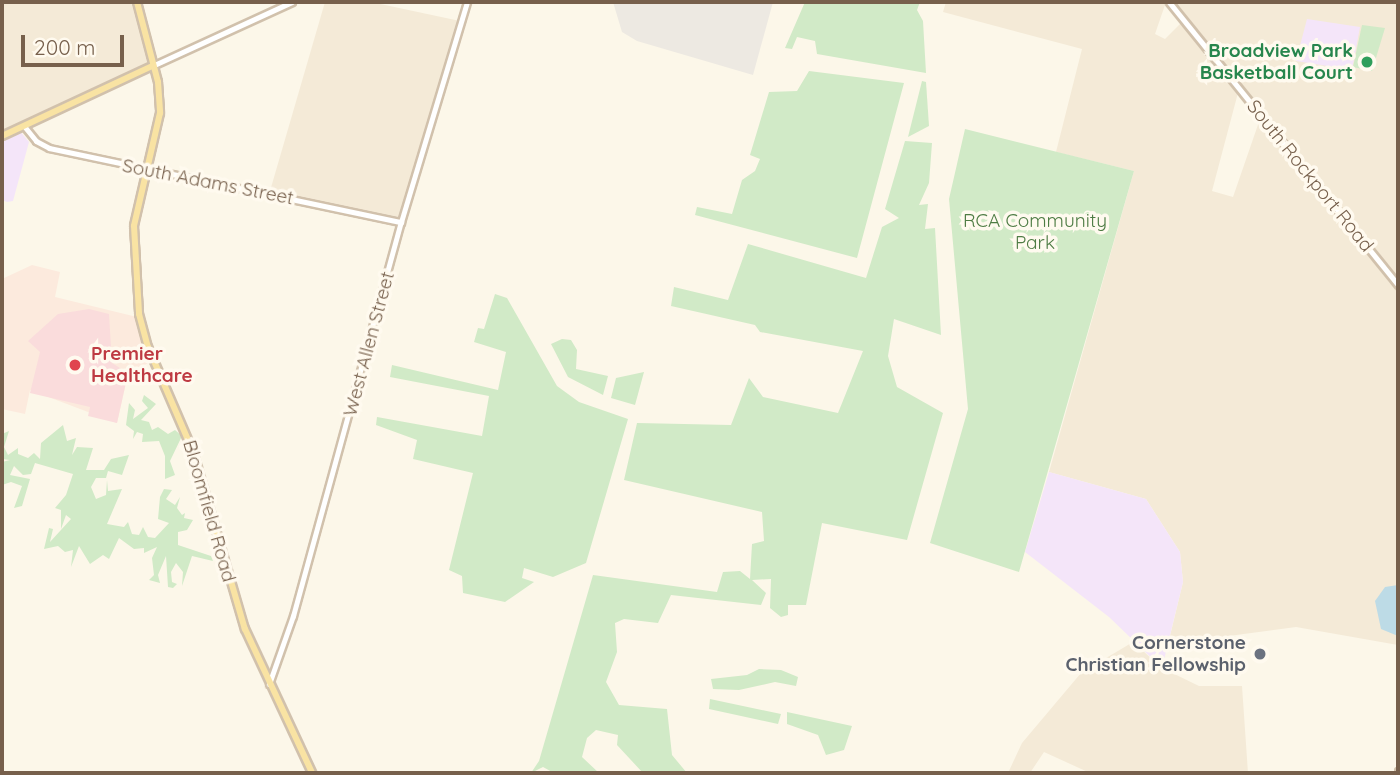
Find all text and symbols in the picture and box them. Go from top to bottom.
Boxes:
scale bar [24,21,128,65]
text: 200 m [34,34,96,60]
place label: Broadview Park Basketball Court [1200,40,1353,84]
marker: Broadview Park Basketball Court [1359,54,1375,70]
street label: South Rockport Road [1242,96,1378,256]
street label: South Adams Street [120,154,296,210]
park label: RCA Community Park [963,210,1107,254]
street label: West Allen Street [339,269,399,419]
place label: Premier Healthcare [91,343,193,387]
marker: Premier Healthcare [65,355,85,375]
street label: Bloomfield Road [178,437,240,585]
place label: Cornerstone Christian Fellowship [1066,632,1246,676]
marker: Cornerstone Christian Fellowship [1252,646,1268,662]

